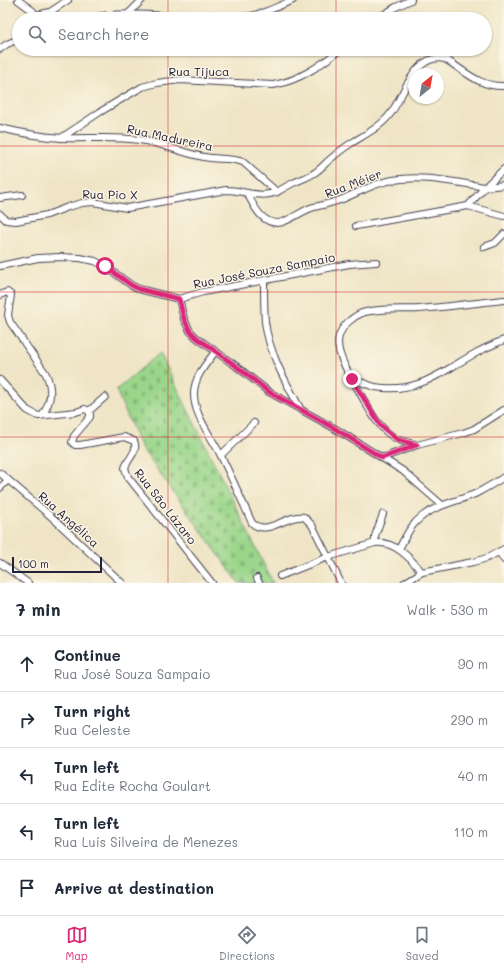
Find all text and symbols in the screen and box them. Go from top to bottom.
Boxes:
search box [12,12,492,56]
icon: search [26,23,48,45]
text: Search here [58,24,149,44]
street label: Rua Tijuca [168,63,230,79]
north arrow [408,68,444,104]
street label: Rua Madureira [126,120,214,154]
street label: Rua Méier [322,165,384,201]
street label: Rua Pio X [82,186,138,202]
street label: Rua José Souza Sampaio [192,248,336,292]
route start [96,257,114,275]
route end [343,370,361,388]
street label: Rua São Lázaro [131,465,201,547]
street label: Rua Angélica [35,488,103,550]
scale bar [12,555,102,574]
text: 100 m [18,556,49,571]
text: 7 min [16,598,61,620]
text: Walk · 530 m [407,601,488,618]
text: Continue [54,645,121,665]
icon: ahead [16,653,38,675]
text: 90 m [458,655,488,672]
text: Rua José Souza Sampaio [54,665,210,682]
text: Turn right [54,701,131,721]
icon: right [16,709,38,731]
text: 290 m [451,711,488,728]
text: Rua Celeste [54,721,130,738]
text: Turn left [54,757,119,777]
icon: left [16,765,38,787]
text: 40 m [458,767,488,784]
text: Rua Edite Rocha Goulart [54,777,211,794]
text: Turn left [54,813,119,833]
icon: left [16,821,38,843]
text: 110 m [454,823,488,840]
text: Rua Luís Silveira de Menezes [54,833,238,850]
icon: arrive [16,877,38,899]
text: Arrive at destination [54,878,214,898]
tab: Map [66,924,88,963]
tab: Directions [219,924,275,963]
tab: Saved [406,924,438,963]

